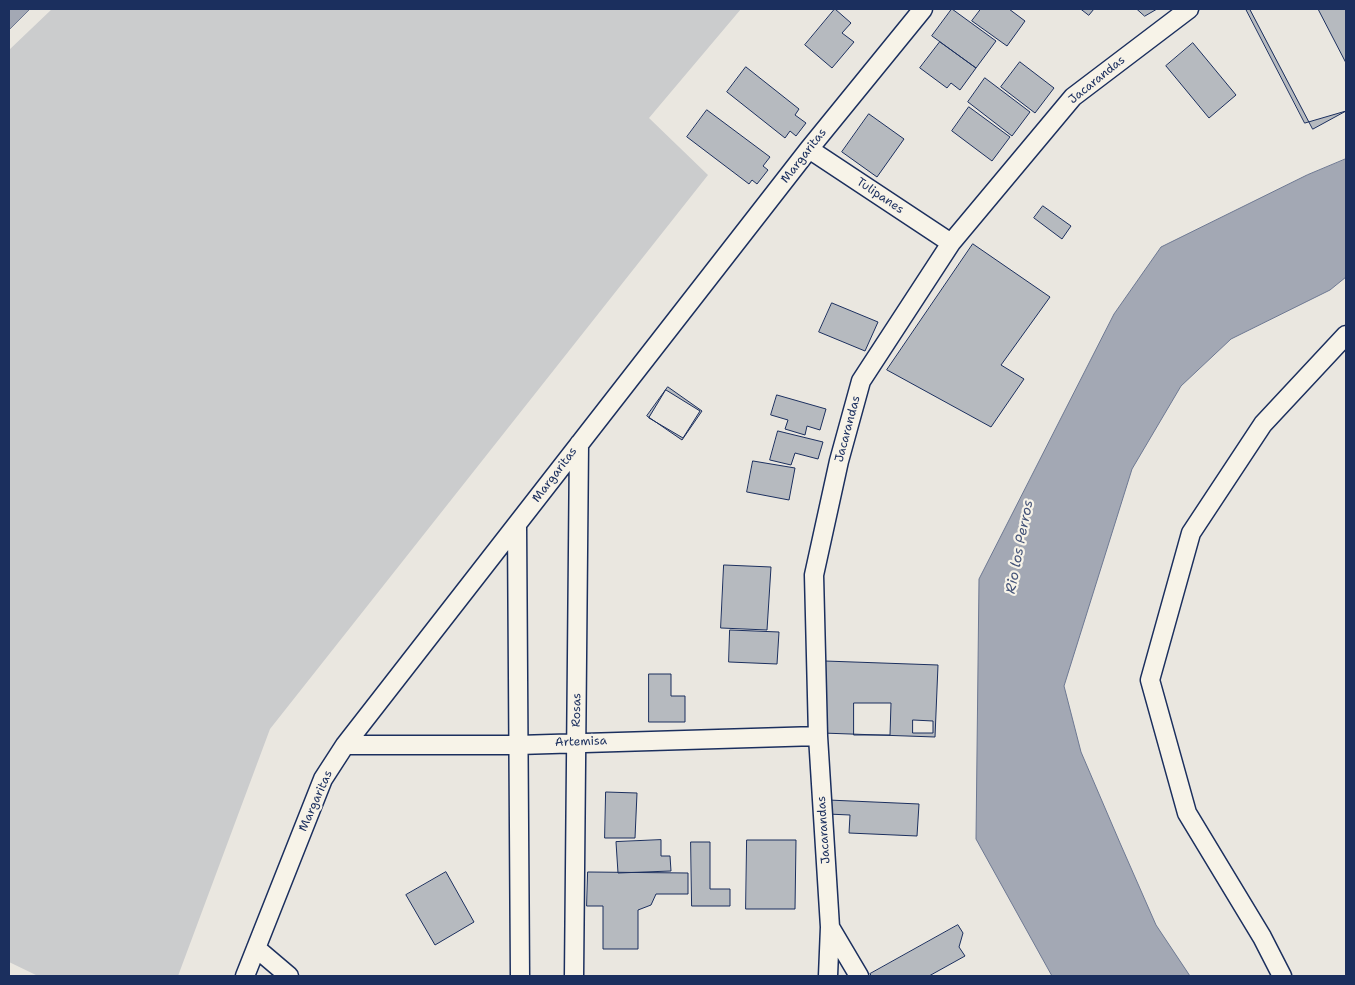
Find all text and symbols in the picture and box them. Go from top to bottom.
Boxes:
street label: Jacarandas [1066,53,1128,107]
street label: Margaritas [778,126,830,186]
street label: Tulipanes [854,175,906,217]
street label: Jacarandas [832,394,864,464]
street label: Margaritas [530,445,580,505]
water label: Rio los Perros [1003,499,1037,595]
street label: Rosas [570,693,584,727]
street label: Artemisa [555,734,607,750]
street label: Margaritas [296,768,336,834]
street label: Jacarandas [814,795,834,865]

